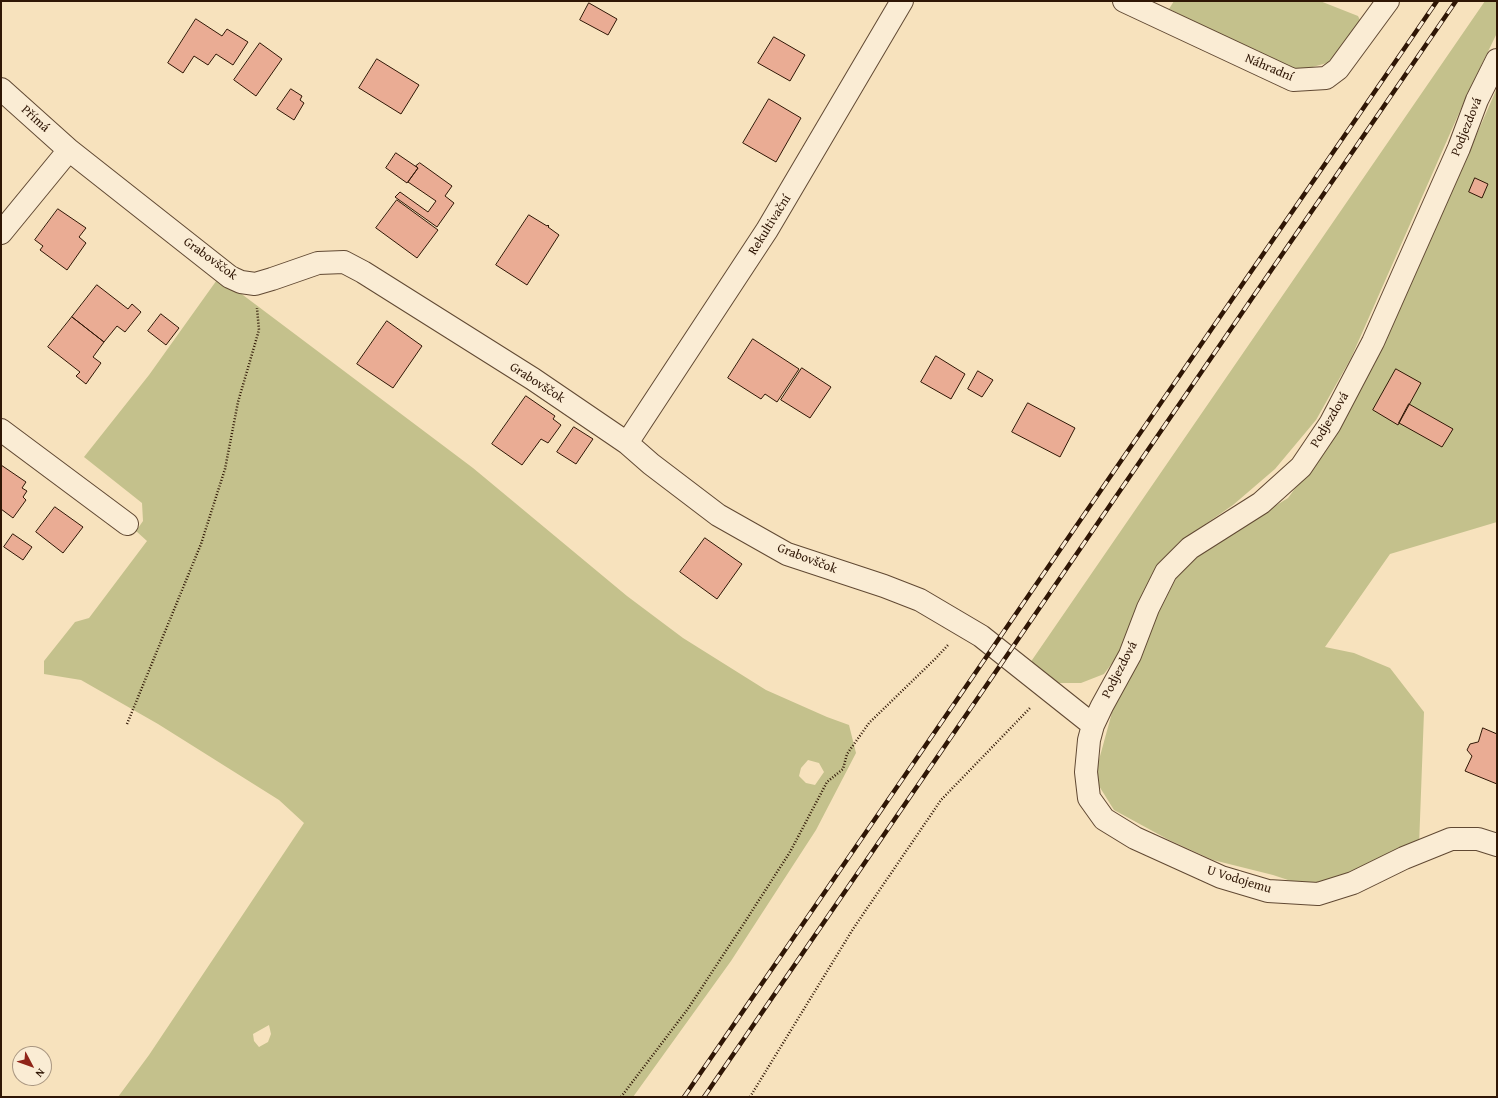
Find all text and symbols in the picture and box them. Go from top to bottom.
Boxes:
street label: Náhradní [1242,51,1296,85]
street label: Podjezdová [1448,95,1486,159]
street label: Přímá [18,102,52,136]
street label: Rekultivační [745,192,795,258]
street label: Grabovščok [180,234,240,284]
street label: Grabovščok [506,359,568,407]
street label: Podjezdová [1307,390,1353,450]
street label: Grabovščok [775,540,839,578]
street label: Podjezdová [1099,639,1141,701]
street label: U Vodojemu [1205,863,1273,897]
north arrow [12,1046,52,1086]
text: N [32,1065,49,1081]

